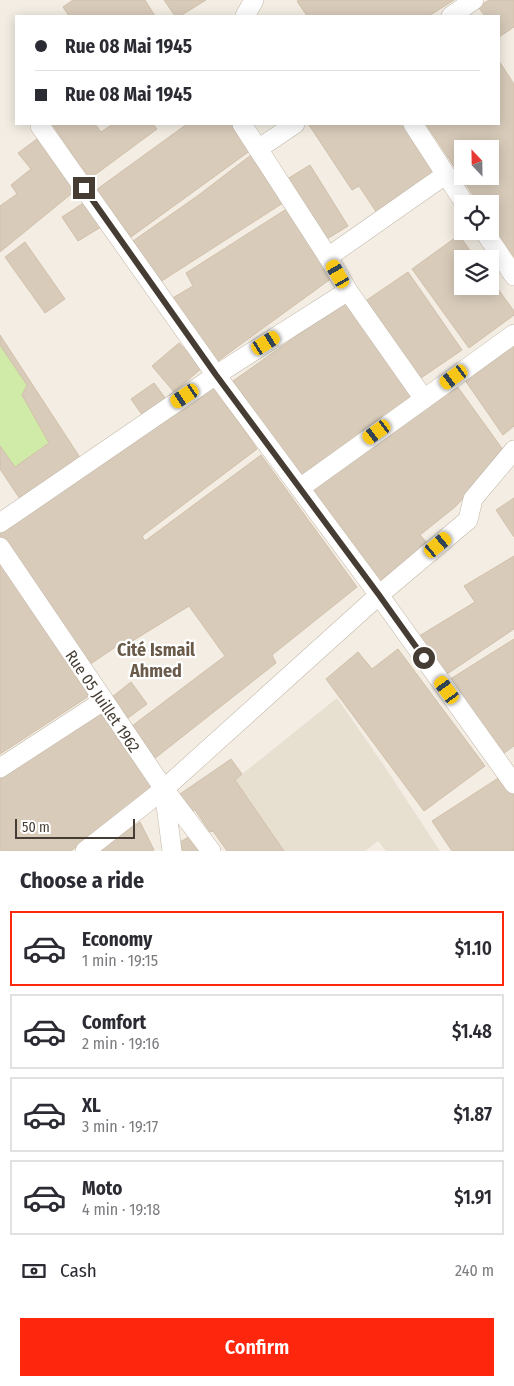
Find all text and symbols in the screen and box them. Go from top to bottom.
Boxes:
text: Rue 08 Mai 1945 [65,35,192,58]
text: Rue 08 Mai 1945 [65,83,192,106]
north arrow [454,140,499,185]
map controls [454,140,499,295]
route end [73,177,95,199]
button: locate [454,195,499,240]
button: layers [454,250,499,295]
car [324,257,351,291]
car [249,329,282,357]
car [437,362,470,392]
car [168,381,201,411]
car [360,417,393,447]
car [421,530,454,560]
district label: Cité Ismail Ahmed [117,639,195,682]
street label: Rue 05 Juillet 1962 [61,647,144,756]
route start [413,647,435,669]
car [432,673,461,707]
scale bar [15,816,135,839]
text: 50 m [22,819,50,836]
text: Choose a ride [20,867,144,894]
icon: car [22,926,67,971]
text: Economy [82,928,152,951]
text: $1.10 [455,937,492,960]
text: 1 min · 19:15 [82,951,158,970]
icon: car [22,1009,67,1054]
text: Comfort [82,1011,146,1034]
text: $1.48 [452,1020,492,1043]
text: 2 min · 19:16 [82,1034,159,1053]
icon: car [22,1092,67,1137]
text: XL [82,1094,101,1117]
text: $1.87 [453,1103,492,1126]
text: 3 min · 19:17 [82,1117,158,1136]
icon: car [22,1175,67,1220]
text: Moto [82,1177,122,1200]
text: $1.91 [454,1186,492,1209]
text: 4 min · 19:18 [82,1200,160,1219]
icon: cash [20,1257,48,1285]
text: Cash [60,1259,97,1282]
text: 240 m [455,1261,494,1280]
button: Confirm [20,1318,494,1376]

